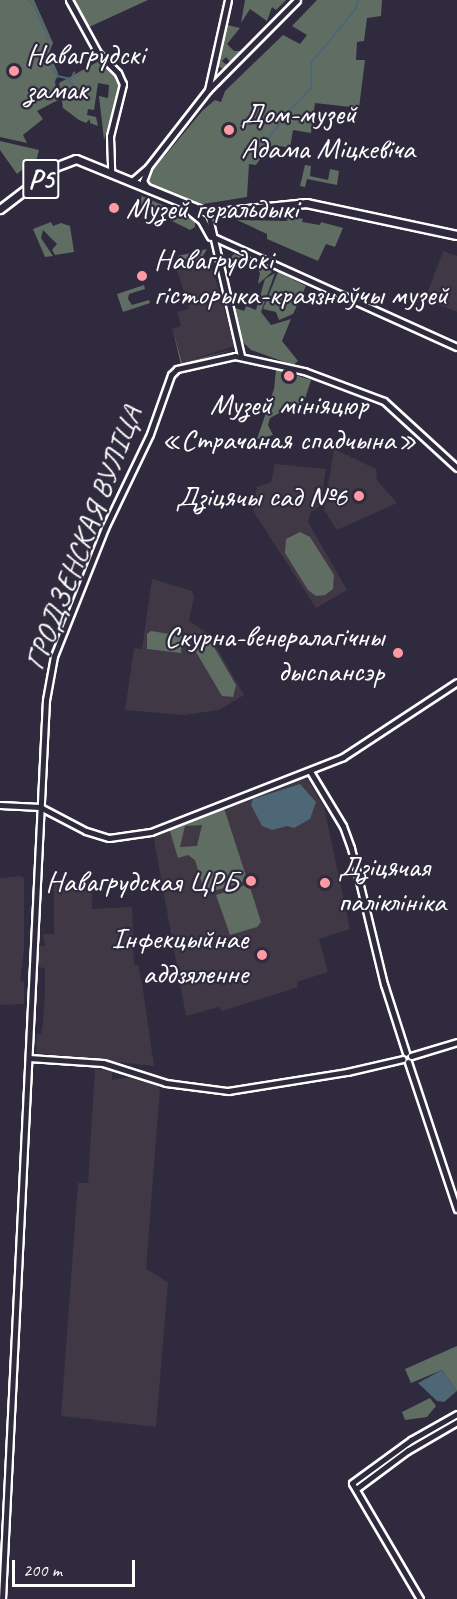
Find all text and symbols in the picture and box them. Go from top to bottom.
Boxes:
place label: Навагрудскі замак [26,36,145,106]
marker: Навагрудскі замак [7,64,21,78]
place label: Дом-музей Адама Міцкевіча [241,95,415,166]
marker: Дом-музей Адама Міцкевіча [222,123,236,137]
road number: Р5 [22,154,60,204]
place label: Музей геральдыкі [126,190,298,226]
marker: Музей геральдыкі [107,201,121,215]
place label: Навагрудскі гісторыка-краязнаўчы музей [154,241,448,312]
marker: Навагрудскі гісторыка-краязнаўчы музей [135,269,149,283]
marker: Музей мініяцюр «Страчаная спадчына» [282,369,296,383]
place label: Музей мініяцюр «Страчаная спадчына» [161,386,417,456]
street label: ГРОДЗЕНСКАЯ ВУЛІЦА [17,402,149,674]
place label: Дзіцячы сад №6 [176,478,347,514]
marker: Дзіцячы сад №6 [352,489,366,503]
place label: Скурна-венералагічны дыспансэр [164,618,384,688]
marker: Скурна-венералагічны дыспансэр [389,644,407,662]
place label: Дзіцячая паліклініка [338,848,446,918]
place label: Навагрудская ЦРБ [46,863,238,899]
marker: Навагрудская ЦРБ [242,872,260,890]
marker: Дзіцячая паліклініка [316,874,334,892]
place label: Інфекцыйнае аддзяленне [111,920,248,990]
marker: Інфекцыйнае аддзяленне [253,946,271,964]
scale bar [15,1548,138,1586]
text: 200 m [23,1559,62,1581]

